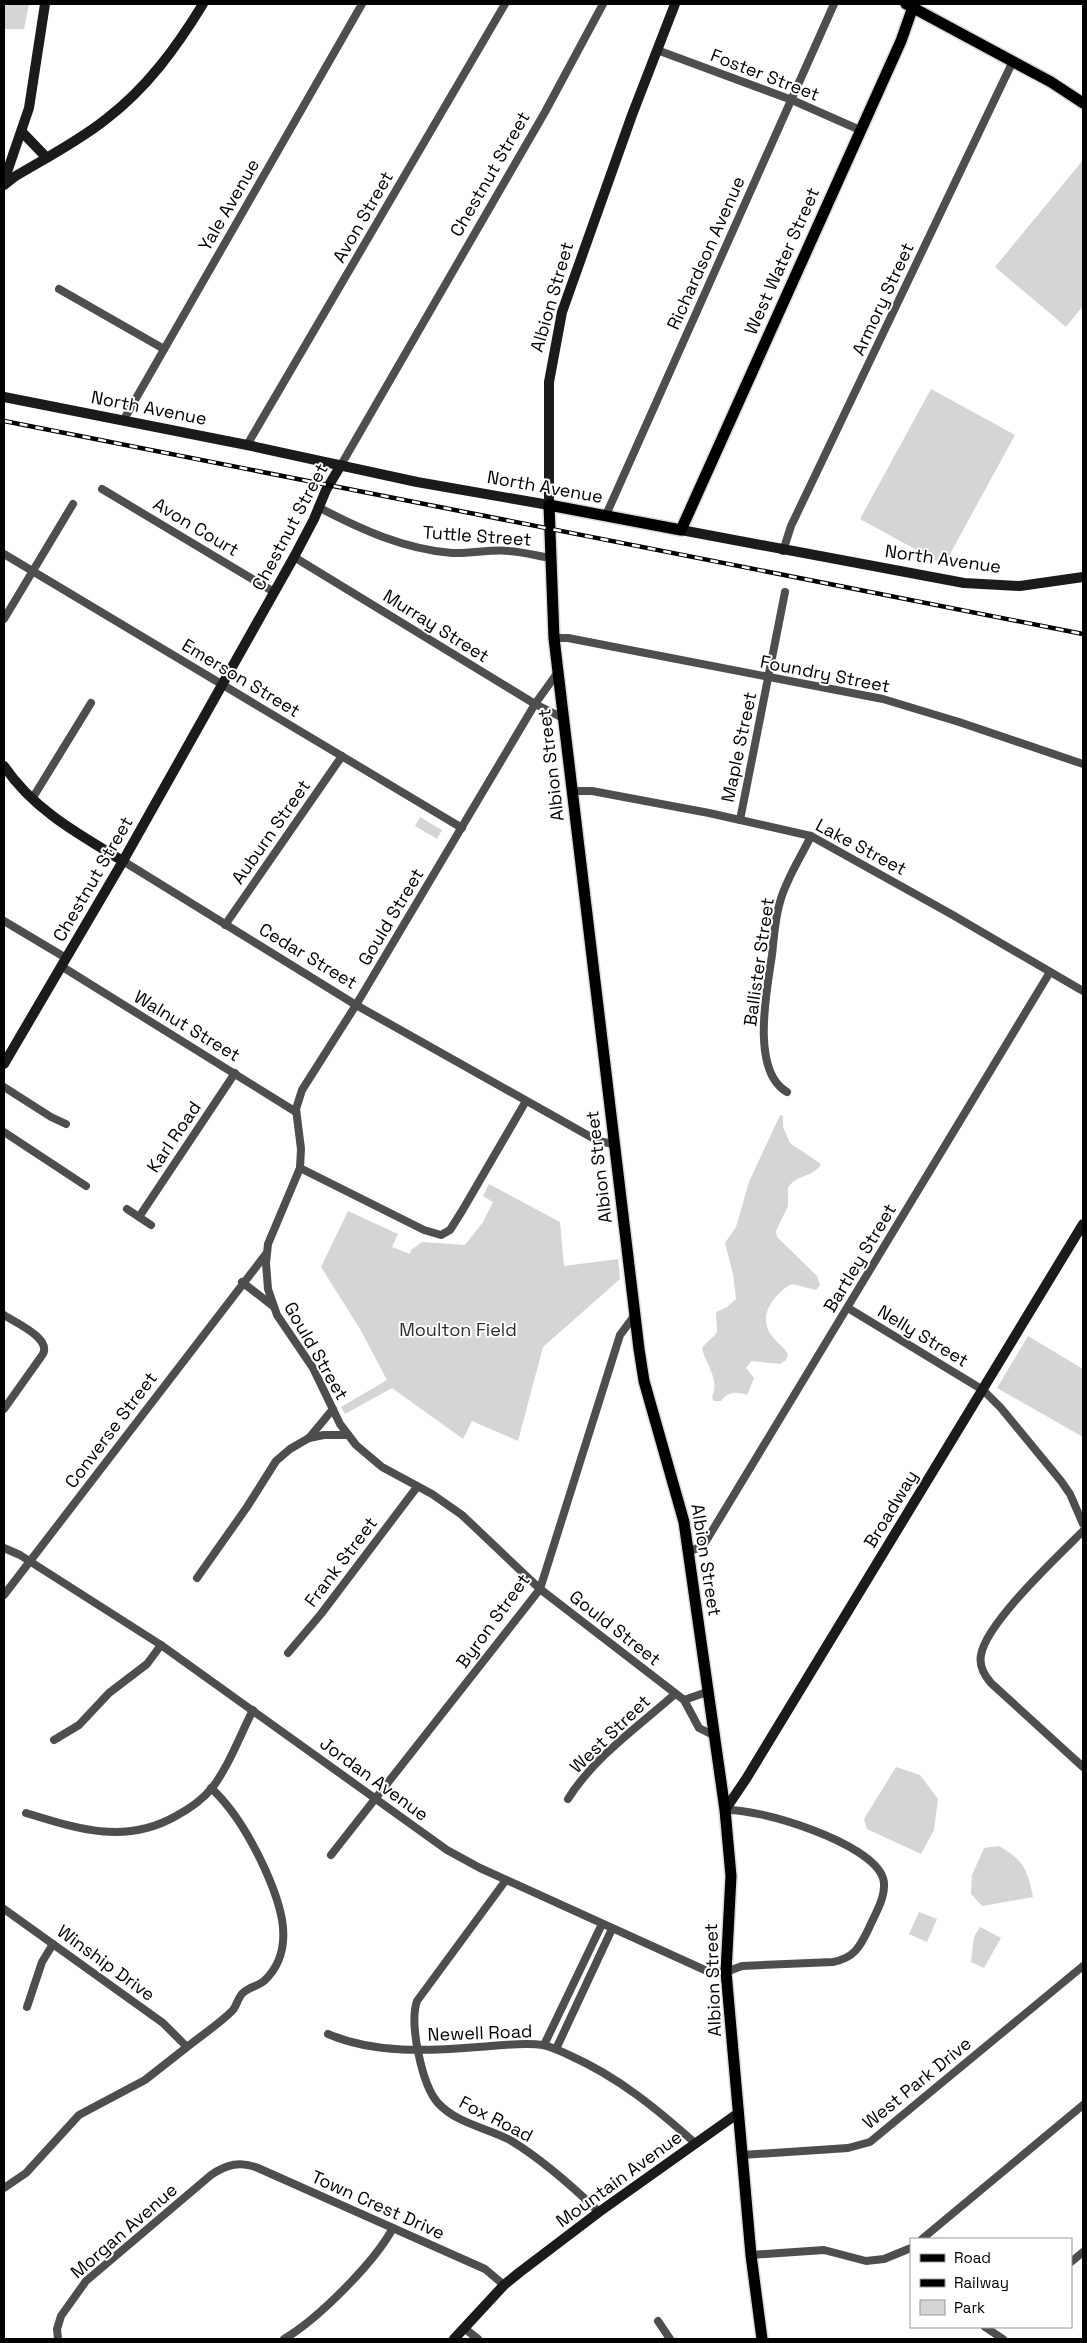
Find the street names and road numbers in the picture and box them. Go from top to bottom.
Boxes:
street label: Foster Street [707,43,823,106]
street label: Chestnut Street [444,107,535,240]
street label: Yale Avenue [193,154,264,255]
street label: Avon Street [327,167,398,267]
street label: Richardson Avenue [661,172,750,333]
street label: West Water Street [739,184,824,338]
street label: Albion Street [525,239,578,355]
street label: Armory Street [846,239,919,359]
street label: North Avenue [89,385,209,430]
street label: Chestnut Street [246,459,333,594]
street label: North Avenue [485,465,605,508]
street label: Avon Court [149,492,243,561]
street label: Tuttle Street [422,520,532,551]
street label: North Avenue [883,539,1003,578]
street label: Murray Street [379,584,494,667]
street label: Emerson Street [178,633,305,722]
street label: Foundry Street [758,650,892,697]
street label: Maple Street [716,690,761,804]
street label: Albion Street [532,707,569,823]
street label: Auburn Street [226,775,315,888]
street label: Chestnut Street [47,812,138,945]
street label: Lake Street [812,813,911,880]
street label: Gould Street [352,864,429,970]
street label: Ballister Street [738,896,779,1028]
street label: Cedar Street [255,917,362,994]
street label: Walnut Street [130,985,245,1066]
street label: Karl Road [141,1097,206,1177]
street label: Albion Street [580,1109,617,1225]
street label: Bartley Street [818,1199,901,1316]
street label: Gould Street [279,1298,354,1404]
street label: Nelly Street [874,1299,973,1372]
street label: Converse Street [59,1367,162,1492]
street label: Broadway [858,1466,923,1552]
street label: Albion Street [686,1502,727,1618]
street label: Frank Street [299,1512,382,1611]
street label: Byron Street [451,1569,535,1672]
street label: Gould Street [565,1585,666,1670]
street label: West Street [564,1689,655,1778]
street label: Jordan Avenue [315,1731,433,1826]
street label: Winship Drive [53,1919,160,2006]
street label: Albion Street [699,1923,726,2037]
street label: Newell Road [427,2019,533,2046]
street label: West Park Drive [858,2032,976,2134]
street label: Fox Road [456,2090,537,2147]
street label: Mountain Avenue [551,2125,686,2232]
street label: Town Crest Drive [308,2165,449,2244]
street label: Morgan Avenue [66,2178,182,2283]

